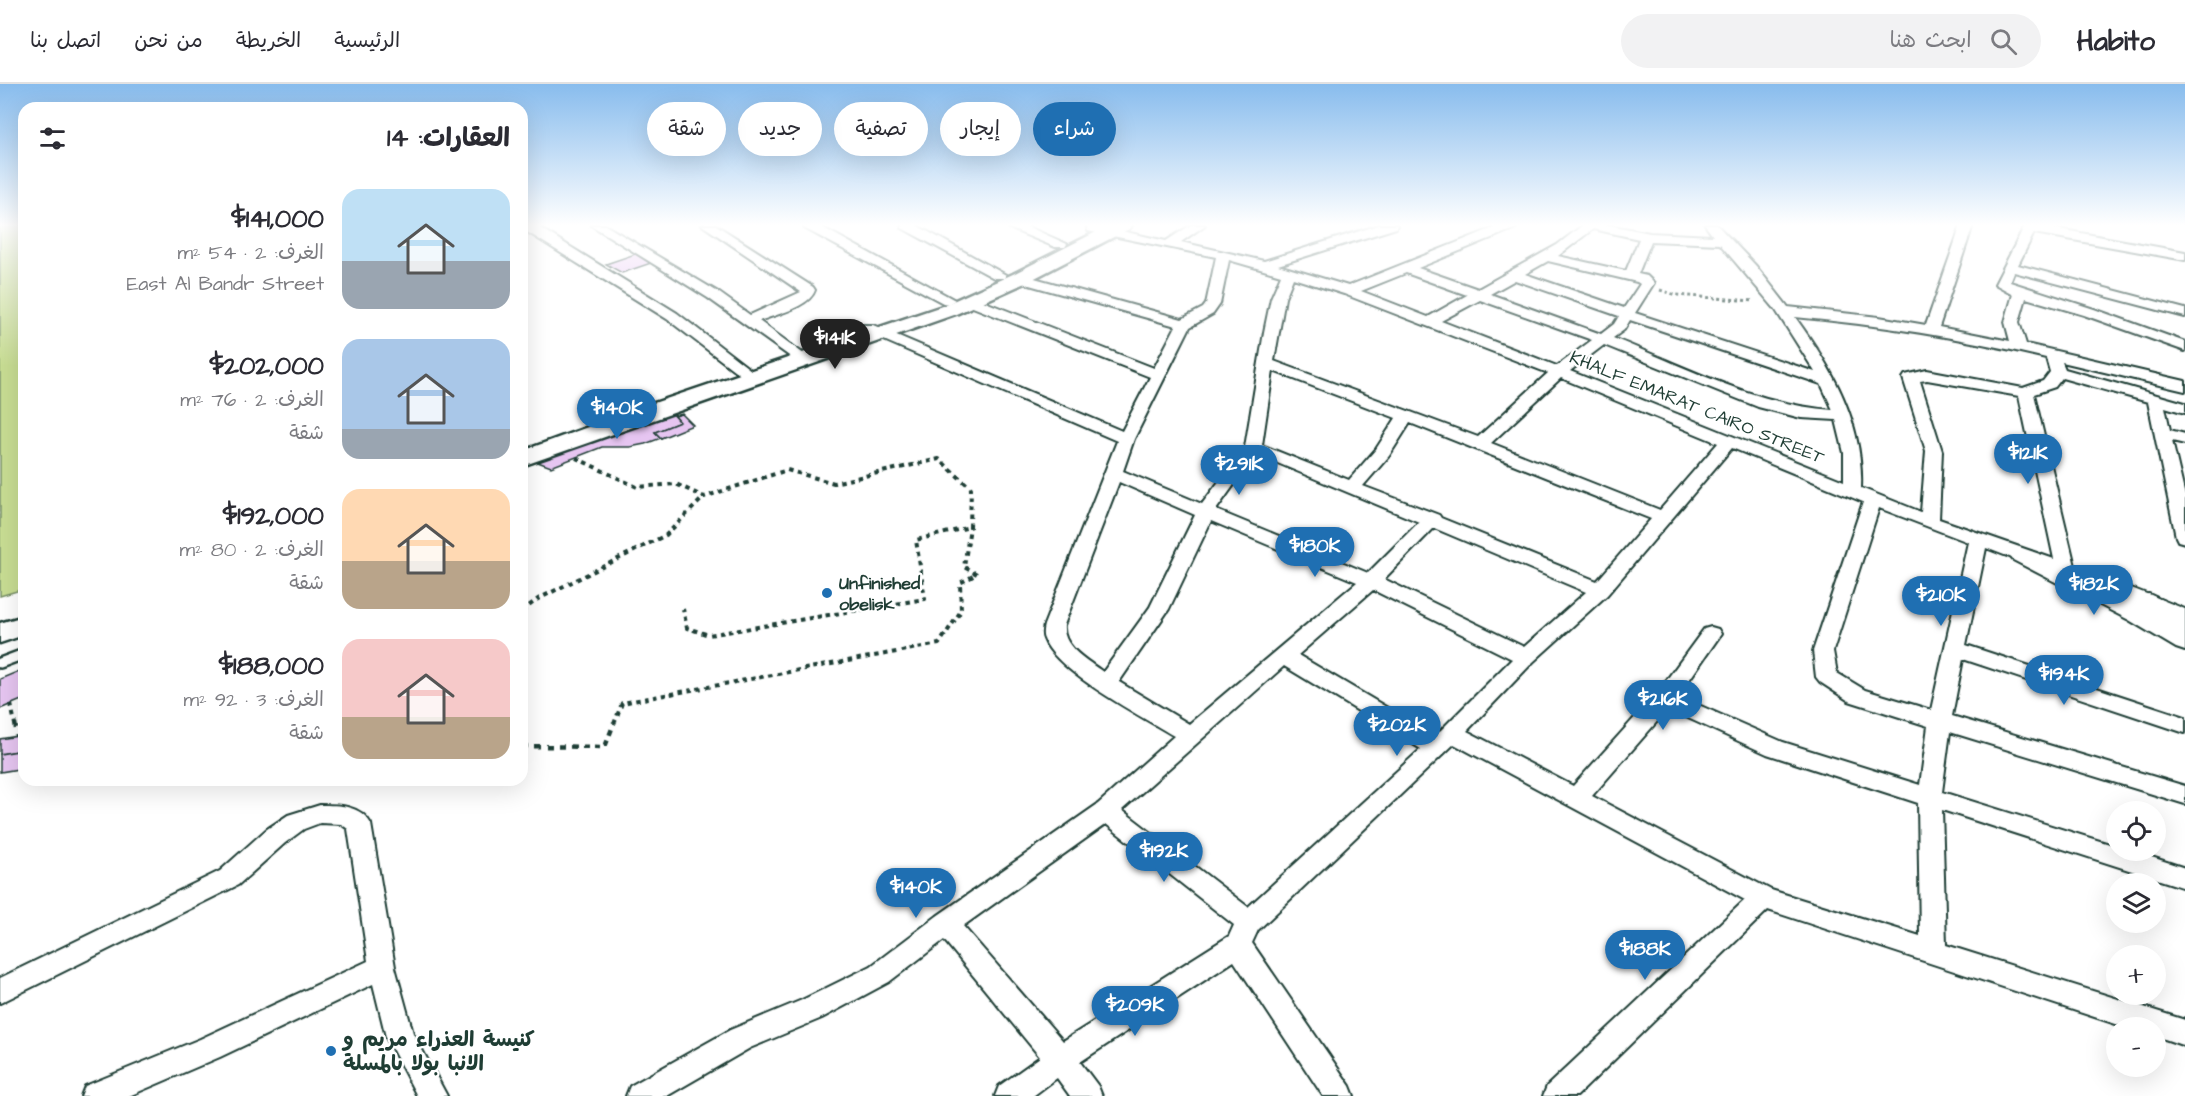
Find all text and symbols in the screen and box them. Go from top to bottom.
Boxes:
search box [1621,14,2041,68]
text: Habito [2077,22,2155,61]
text: ابحث هنا [1889,25,1972,56]
icon: search [1987,25,2020,58]
text: اتصل بنا [30,26,101,55]
text: من نحن [134,26,203,55]
text: الخريطة [236,26,301,55]
text: الرئيسية [334,26,400,55]
chip: شقة [647,102,726,156]
chip: جديد [738,102,822,156]
chip: تصفية [834,102,928,156]
chip: إيجار [940,102,1021,156]
chip: شراء [1033,102,1116,156]
text: العقارات: 14 [387,120,510,156]
icon: filters [36,122,69,155]
text: $141,000 [231,201,324,237]
icon: home [390,213,462,285]
text: الغرف: 2 · 54 m² [177,239,324,267]
text: East Al Bandr Street [127,270,324,298]
pin: $141K [793,319,877,370]
text: $141K [814,324,856,352]
street label: KHALF EMARAT CAIRO STREET [1566,345,1829,470]
text: $202,000 [210,348,324,384]
icon: home [390,363,462,435]
text: الغرف: 2 · 76 m² [180,386,324,414]
pin: $140K [575,389,659,440]
text: $140K [591,394,643,422]
text: شقة [289,419,324,447]
pin: $121K [1986,434,2070,485]
text: $121K [2008,439,2048,467]
pin: $291K [1197,445,1281,496]
text: $291K [1215,450,1263,478]
text: $192,000 [223,498,324,534]
icon: home [390,513,462,585]
pin: $180K [1273,527,1357,578]
text: $180K [1289,532,1341,560]
text: الغرف: 2 · 80 m² [180,536,324,564]
pin: $182K [2052,565,2136,616]
text: شقة [289,569,324,597]
text: $182K [2069,570,2119,598]
place label: Unfinished obelisk [839,571,921,617]
pin: $210K [1899,576,1983,627]
text: $210K [1916,581,1966,609]
marker: Unfinished obelisk [820,586,834,600]
text: $188,000 [219,648,324,684]
pin: $194K [2022,655,2106,706]
text: $194K [2039,660,2089,688]
icon: home [390,663,462,735]
pin: $216K [1621,680,1705,731]
text: $216K [1638,685,1688,713]
text: الغرف: 3 · 92 m² [184,686,324,714]
pin: $202K [1355,706,1439,757]
text: $202K [1368,711,1426,739]
text: شقة [289,719,324,747]
map controls [2106,801,2166,1077]
button: locate [2106,801,2166,861]
pin: $192K [1122,832,1206,883]
text: $192K [1140,837,1188,865]
pin: $140K [874,868,958,919]
text: $140K [890,873,942,901]
button: layers [2106,873,2166,933]
pin: $188K [1603,930,1687,981]
text: $188K [1619,935,1671,963]
button: + [2106,945,2166,1005]
pin: $209K [1093,986,1177,1037]
text: $209K [1106,991,1164,1019]
button: − [2106,1017,2166,1077]
place label: كنيسة العذراء مريم و الانبا بولا بالمسلة [341,1025,535,1078]
marker: كنيسة العذراء مريم و الانبا بولا بالمسلة [324,1044,338,1058]

